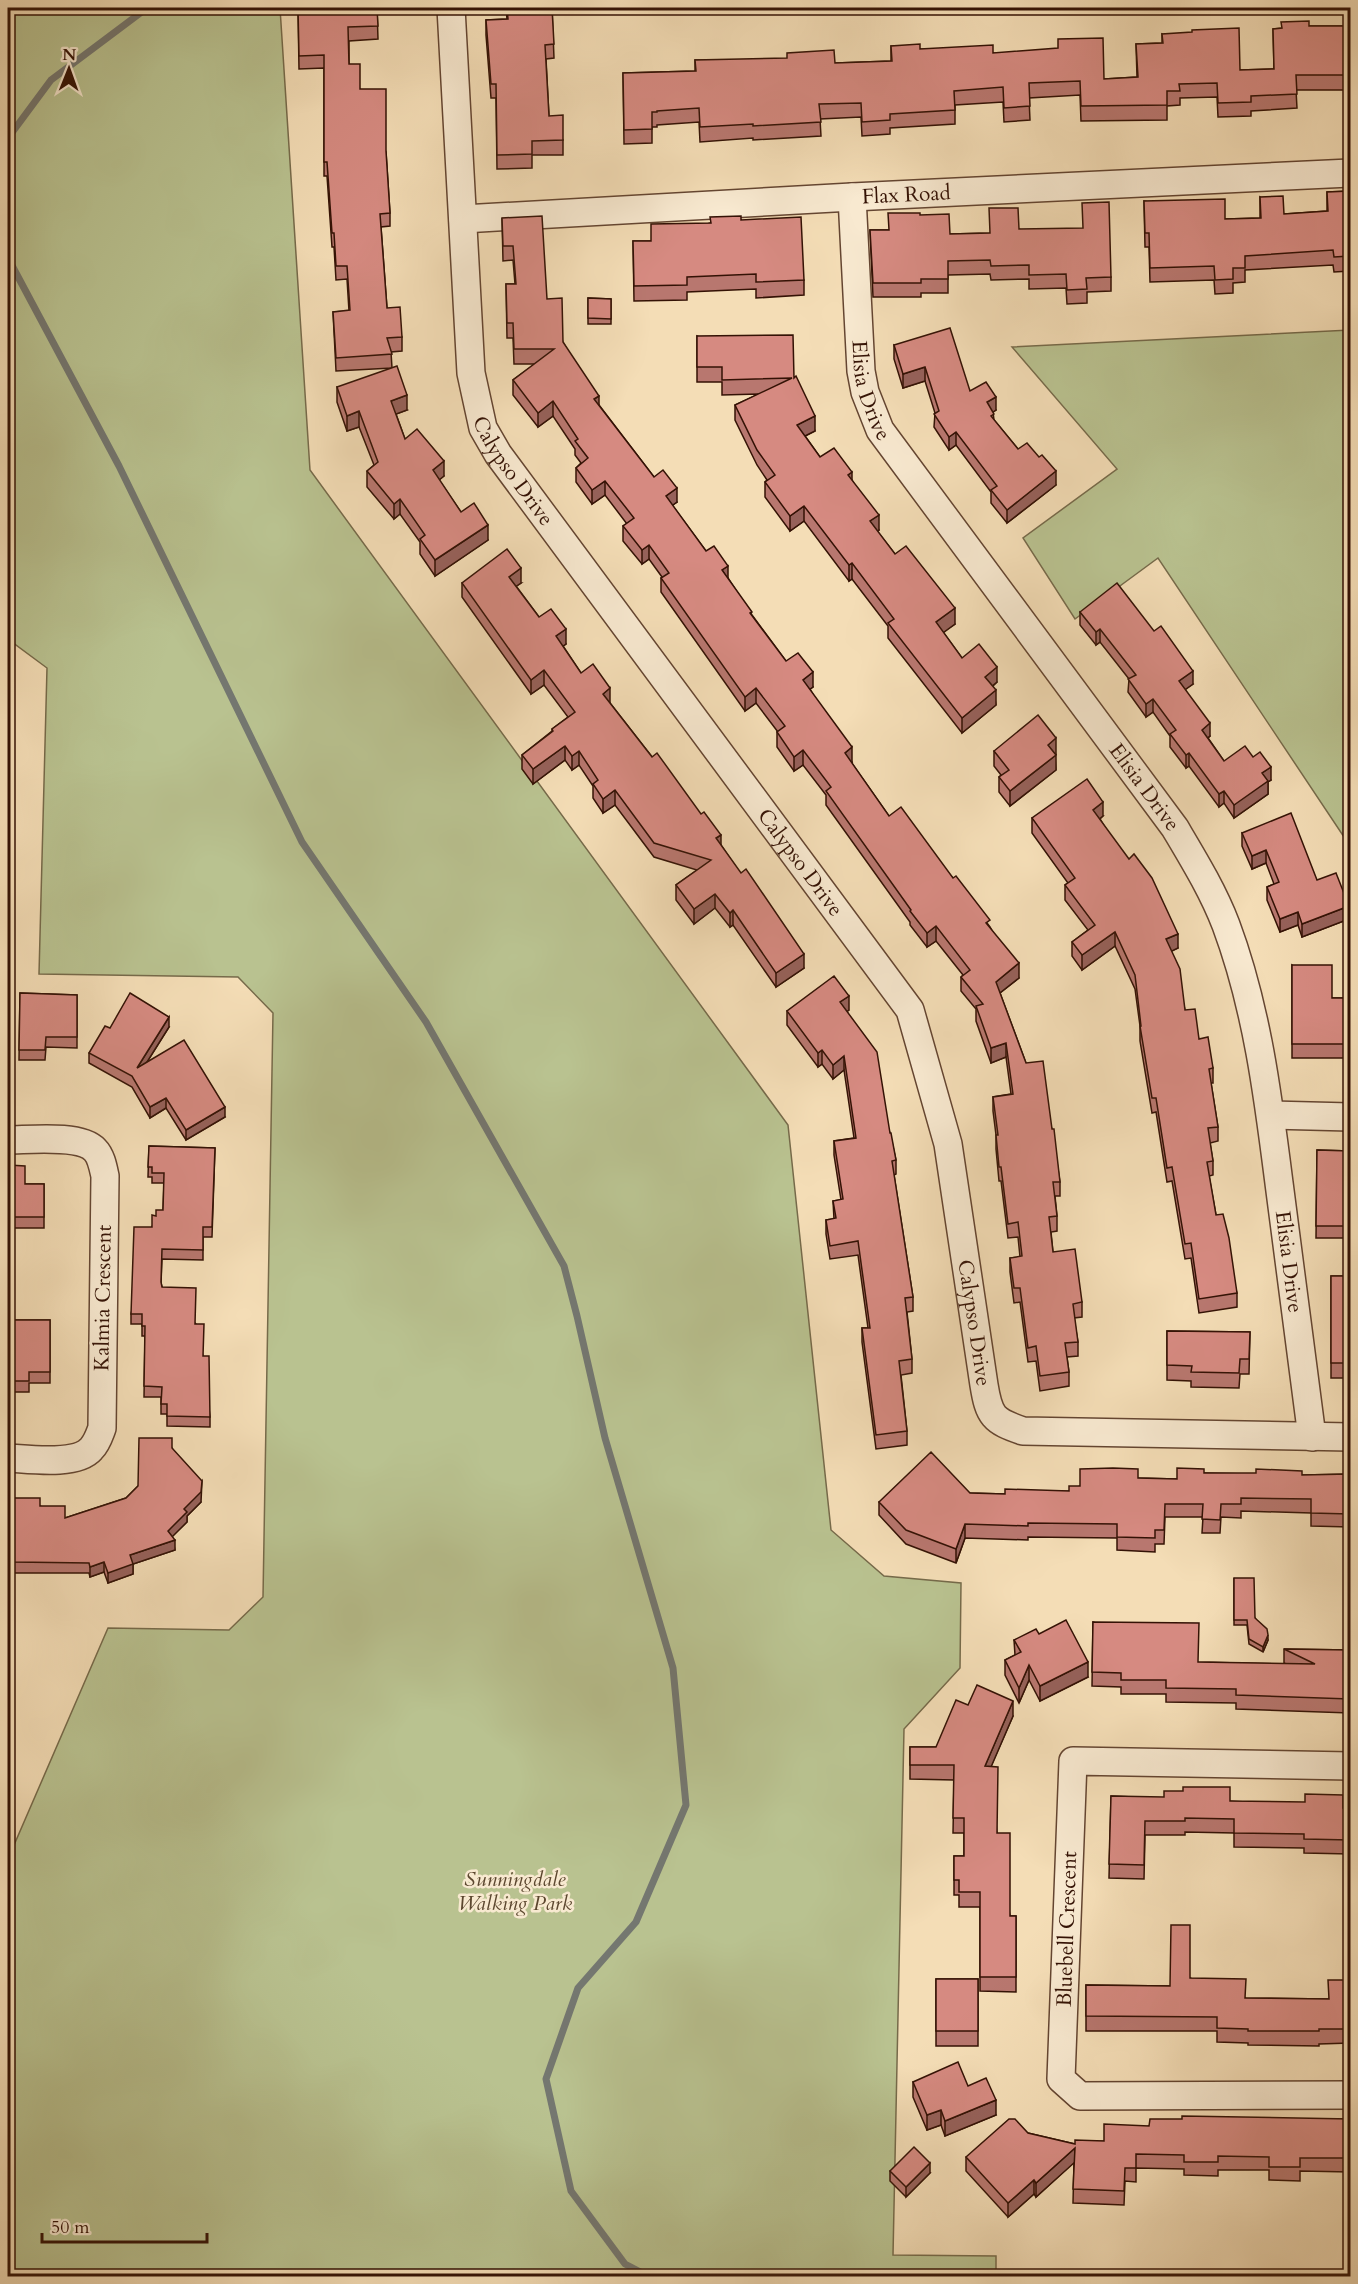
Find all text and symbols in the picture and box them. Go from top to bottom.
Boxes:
north arrow [39,39,99,99]
text: N [62,44,76,66]
street label: Flax Road [861,178,951,211]
street label: Elisia Drive [845,340,898,447]
street label: Calypso Drive [466,414,561,532]
street label: Elisia Drive [1102,737,1187,837]
street label: Calypso Drive [751,802,850,922]
street label: Elisia Drive [1268,1209,1310,1315]
street label: Kalmia Crescent [87,1224,119,1371]
street label: Calypso Drive [951,1258,998,1388]
street label: Bluebell Crescent [1050,1850,1084,2007]
park label: Sunningdale Walking Park [458,1865,573,1918]
scale bar [42,2206,207,2244]
text: 50 m [51,2215,90,2240]

